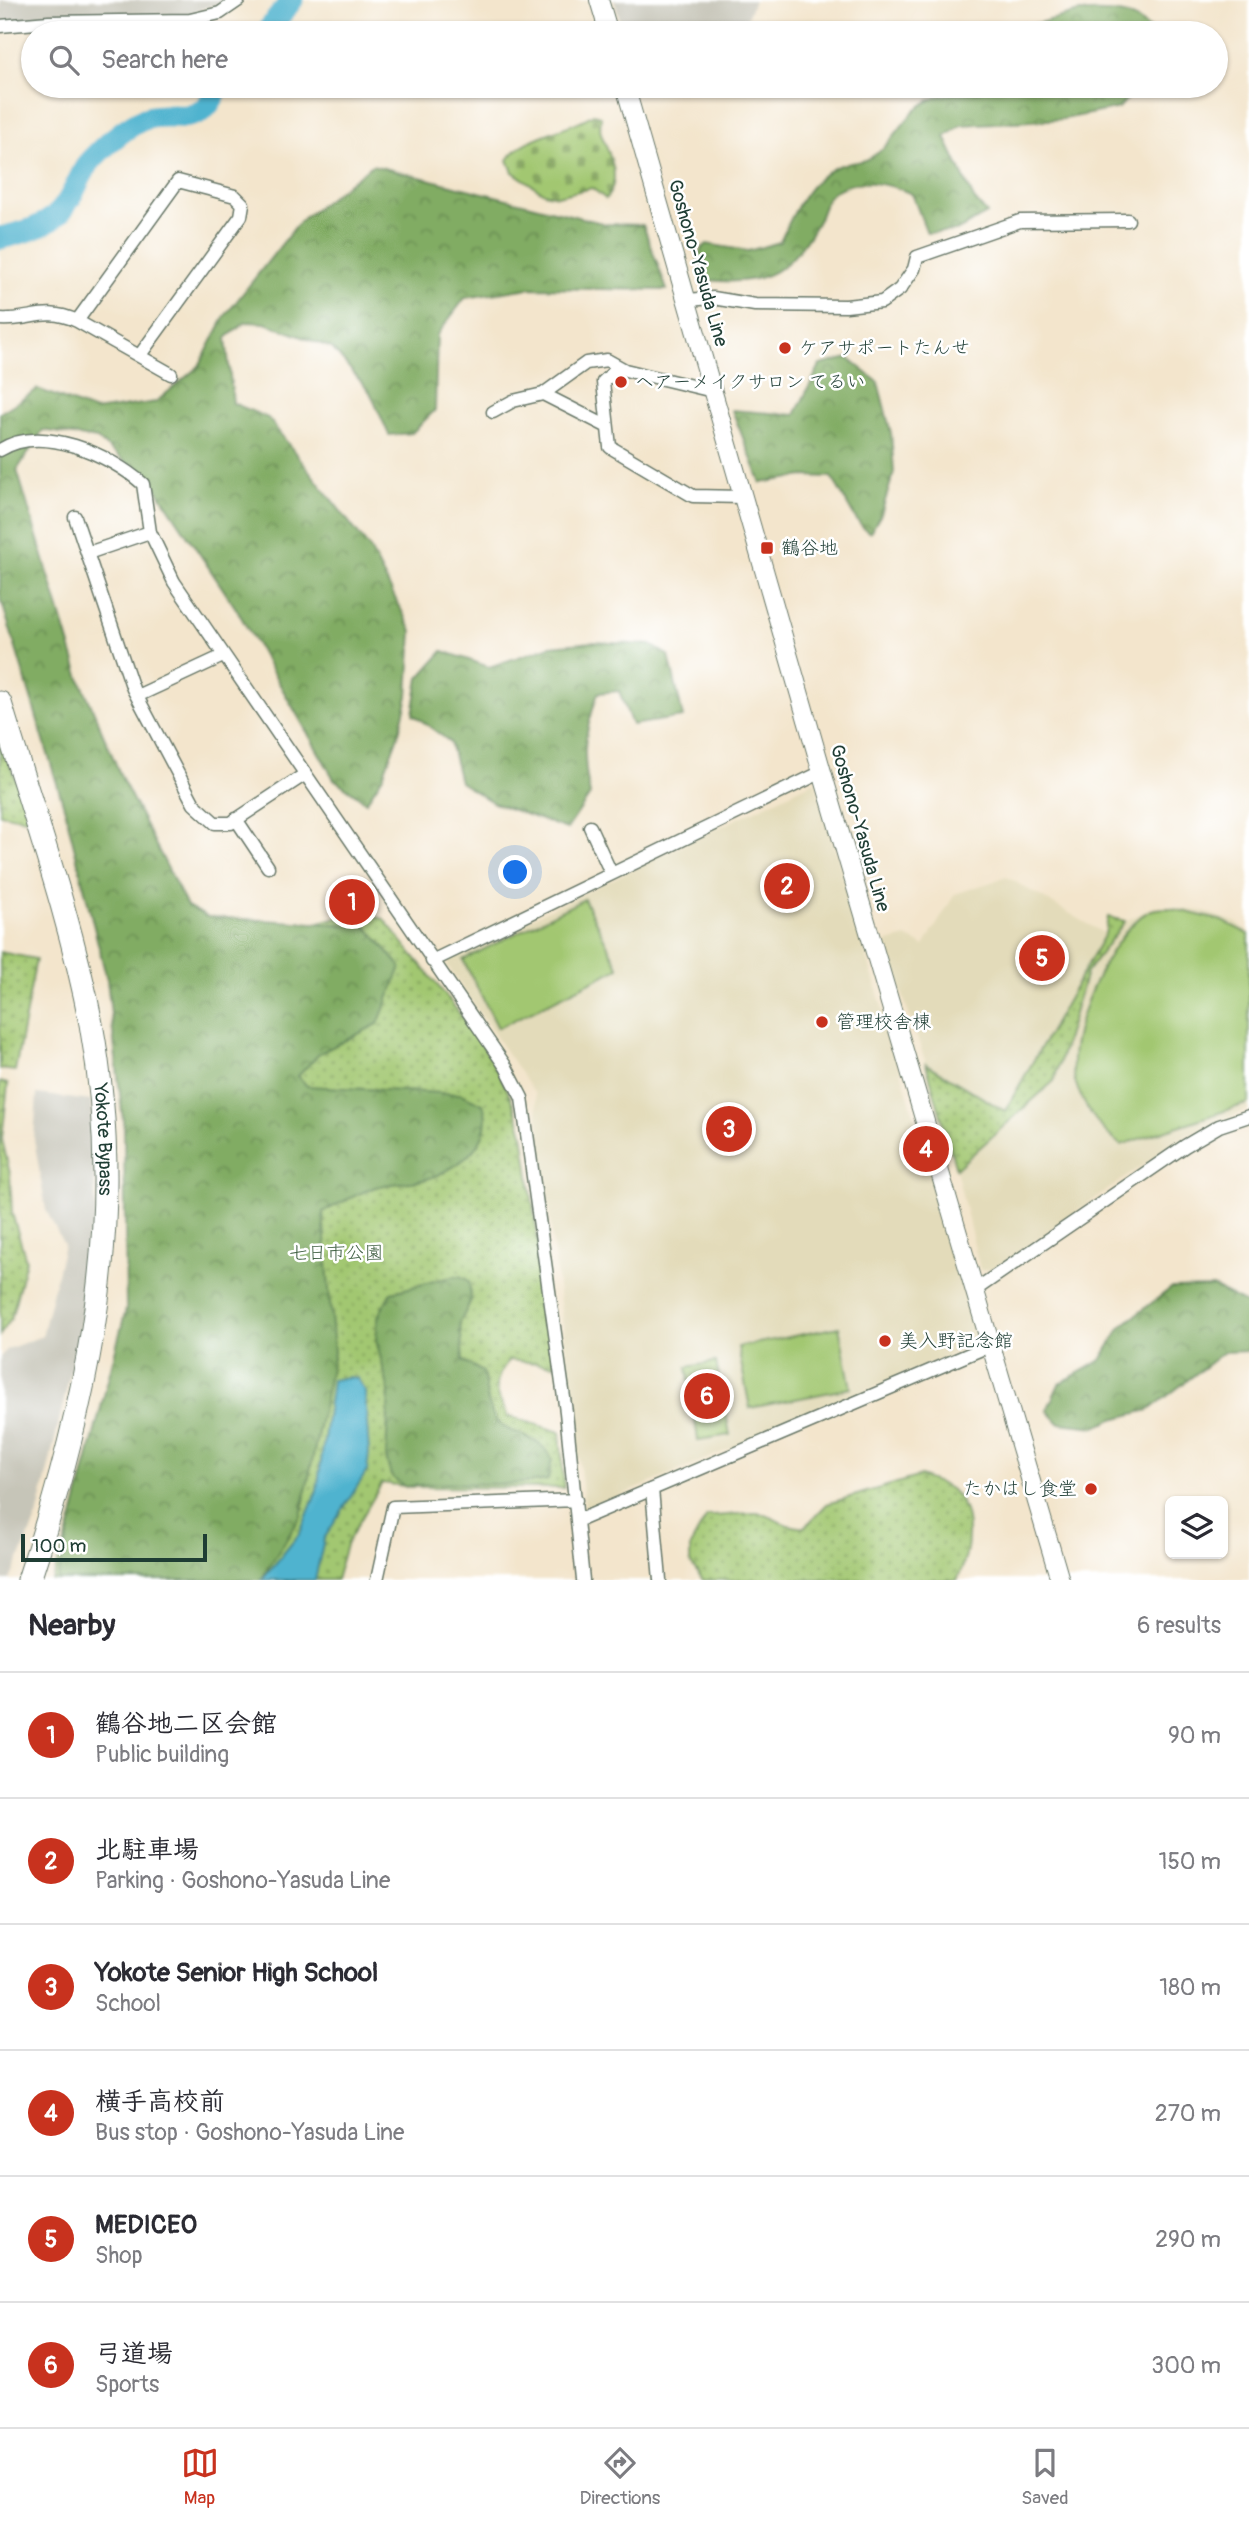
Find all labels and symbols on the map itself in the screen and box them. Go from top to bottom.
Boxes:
street label: Goshono-Yasuda Line [663,177,734,350]
place label: ケアサポートたんせ [799,336,970,360]
marker: ケアサポートたんせ [777,340,793,356]
place label: ヘアーメイクサロン てるい [635,370,866,394]
marker: ヘアーメイクサロン てるい [613,374,629,390]
place label: 鶴谷地 [781,536,838,560]
marker: 鶴谷地 [759,540,775,556]
street label: Goshono-Yasuda Line [825,742,896,915]
your location [498,855,532,889]
pin: 2 [764,860,810,912]
pin: 1 [329,876,375,928]
pin: 5 [1019,932,1065,984]
place label: 管理校舎棟 [836,1010,931,1034]
marker: 管理校舎棟 [814,1014,830,1030]
street label: Yokote Bypass [88,1081,117,1196]
pin: 3 [706,1103,752,1155]
pin: 4 [903,1123,949,1175]
park label: 七日市公園 [288,1241,384,1265]
place label: 美入野記念館 [899,1329,1013,1353]
marker: 美入野記念館 [877,1333,893,1349]
pin: 6 [684,1370,730,1422]
place label: たかはし食堂 [963,1477,1077,1501]
marker: たかはし食堂 [1083,1481,1099,1497]
scale bar [21,1531,206,1563]

